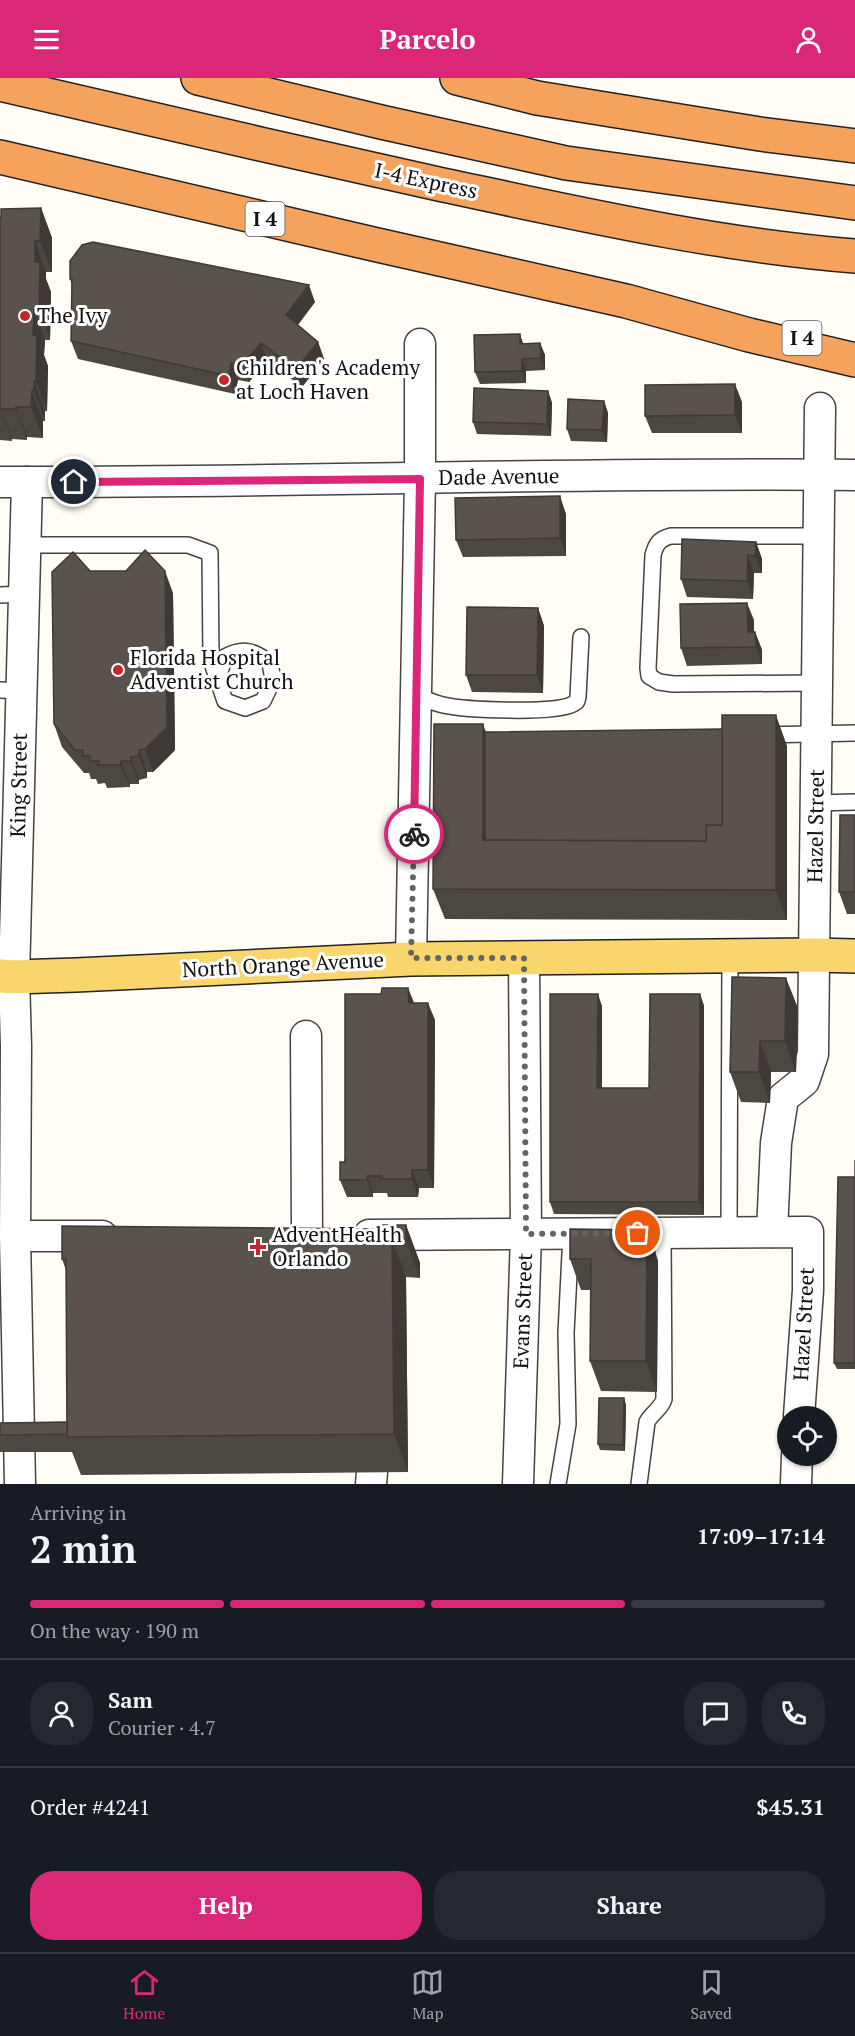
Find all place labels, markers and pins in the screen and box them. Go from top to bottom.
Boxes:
place label: The Ivy [37,301,108,329]
marker: The Ivy [18,309,32,323]
place label: Children's Academy at Loch Haven [236,353,420,405]
marker: Children's Academy at Loch Haven [217,373,231,387]
pin [48,456,99,507]
place label: Florida Hospital Adventist Church [130,643,293,695]
marker: Florida Hospital Adventist Church [111,663,125,677]
pin [612,1207,663,1258]
place label: AdventHealth Orlando [272,1220,402,1272]
marker: AdventHealth Orlando [249,1238,267,1256]

